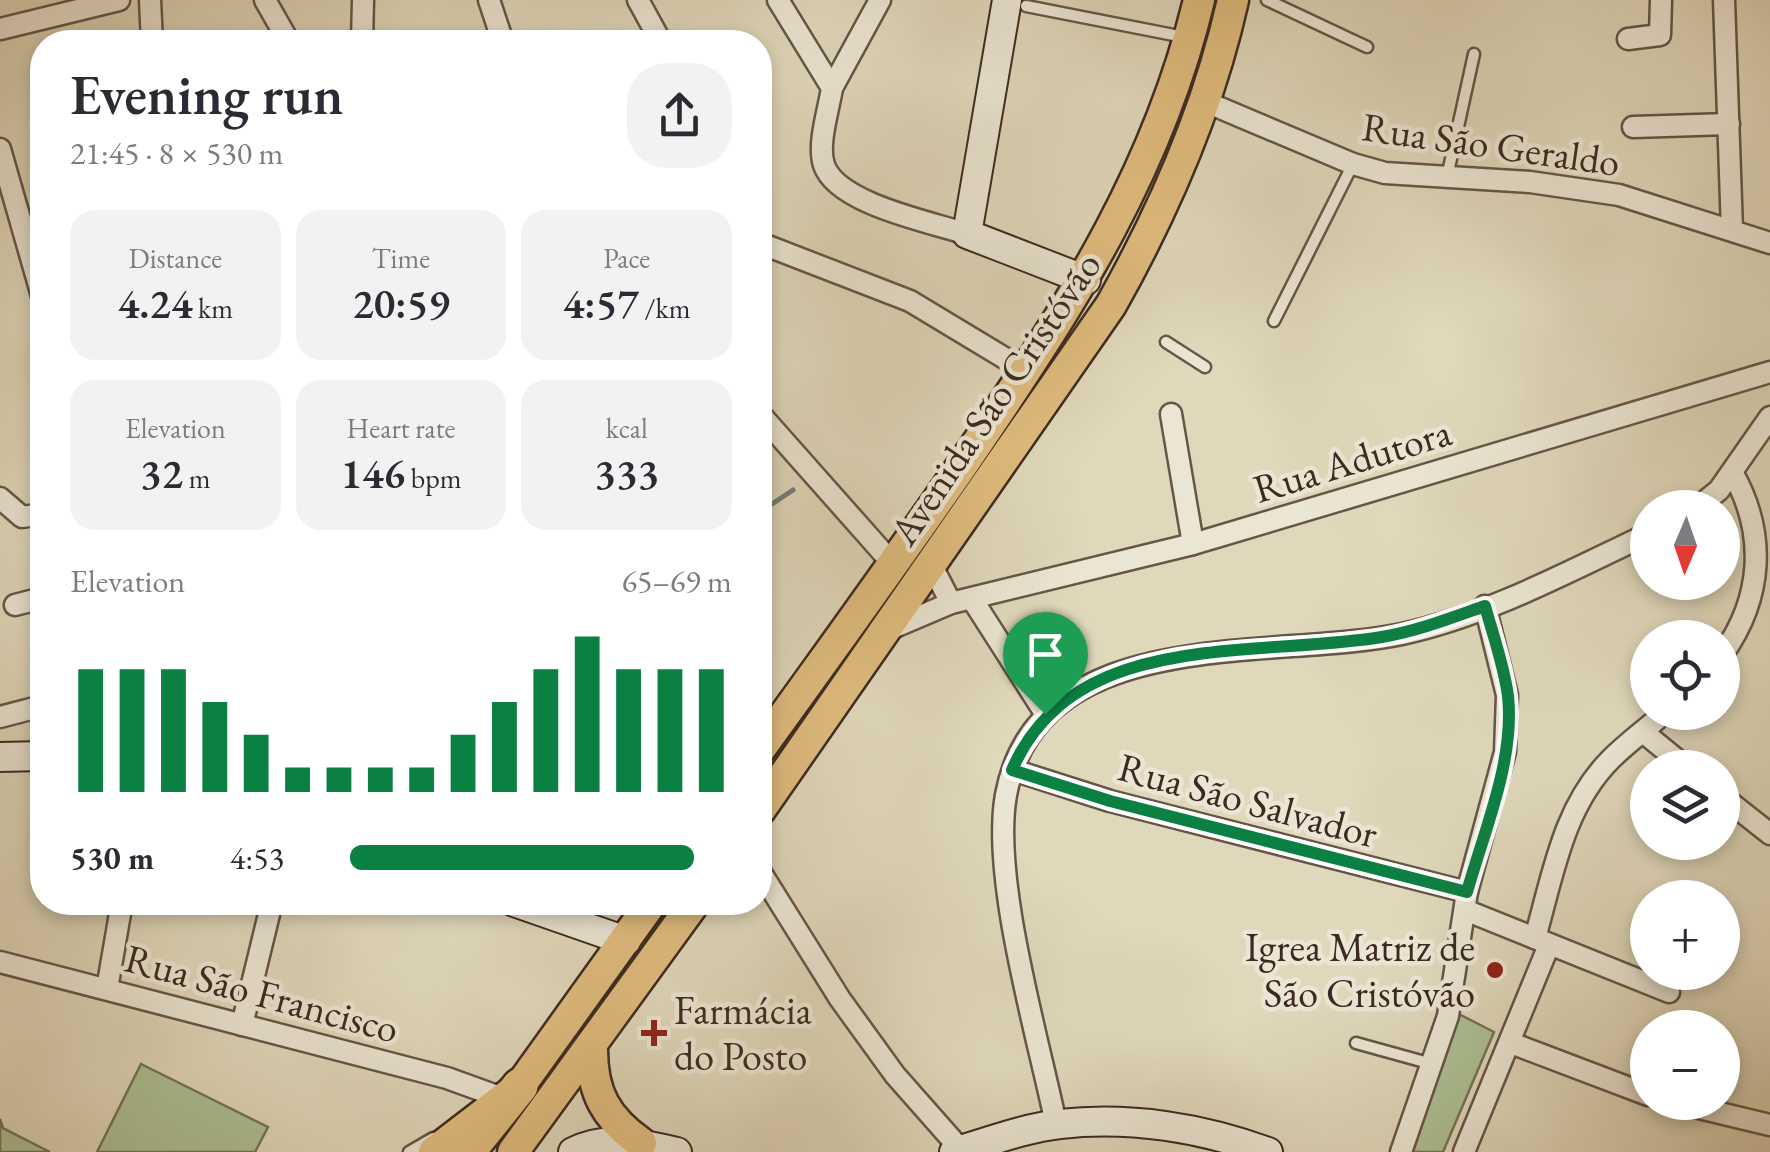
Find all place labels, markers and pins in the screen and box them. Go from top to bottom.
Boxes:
pin [1003,612,1088,715]
place label: Igrea Matriz de São Cristóvão [1245,921,1475,1019]
marker: Igrea Matriz de São Cristóvão [1484,959,1506,981]
place label: Farmácia do Posto [674,984,812,1082]
marker: Farmácia do Posto [643,1022,665,1044]

